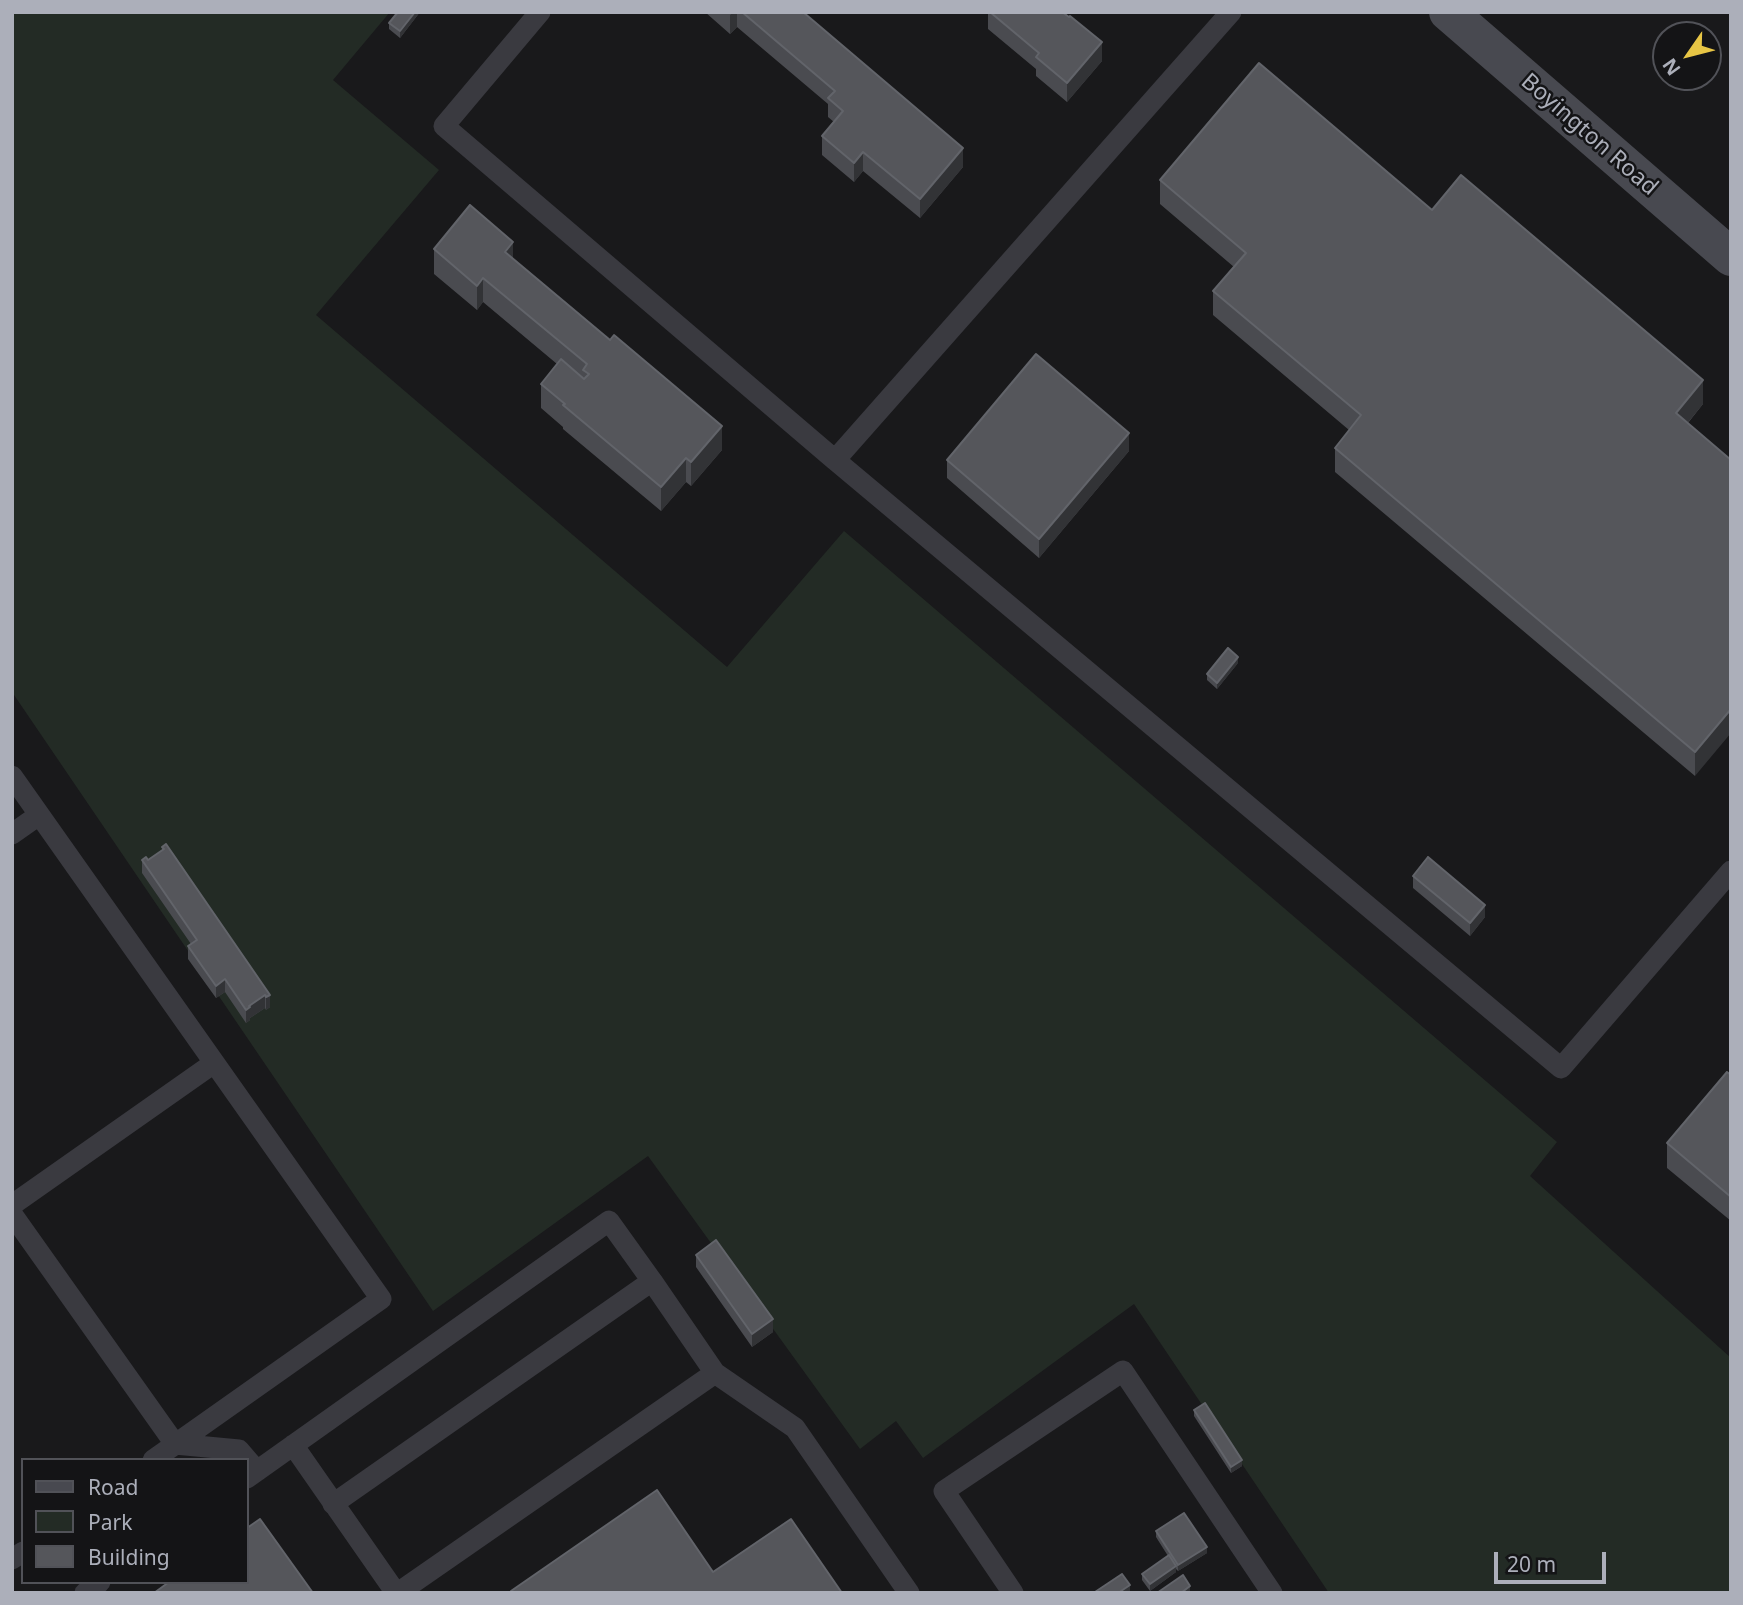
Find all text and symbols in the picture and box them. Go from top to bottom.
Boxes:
north arrow [1652,21,1722,91]
text: N [1656,53,1687,81]
street label: Boyington Road [1515,68,1663,202]
legend [21,1458,248,1584]
text: Road [88,1473,138,1501]
text: Park [88,1508,132,1536]
scale bar [1498,1538,1610,1582]
text: Building [88,1543,170,1571]
text: 20 m [1507,1550,1556,1578]

